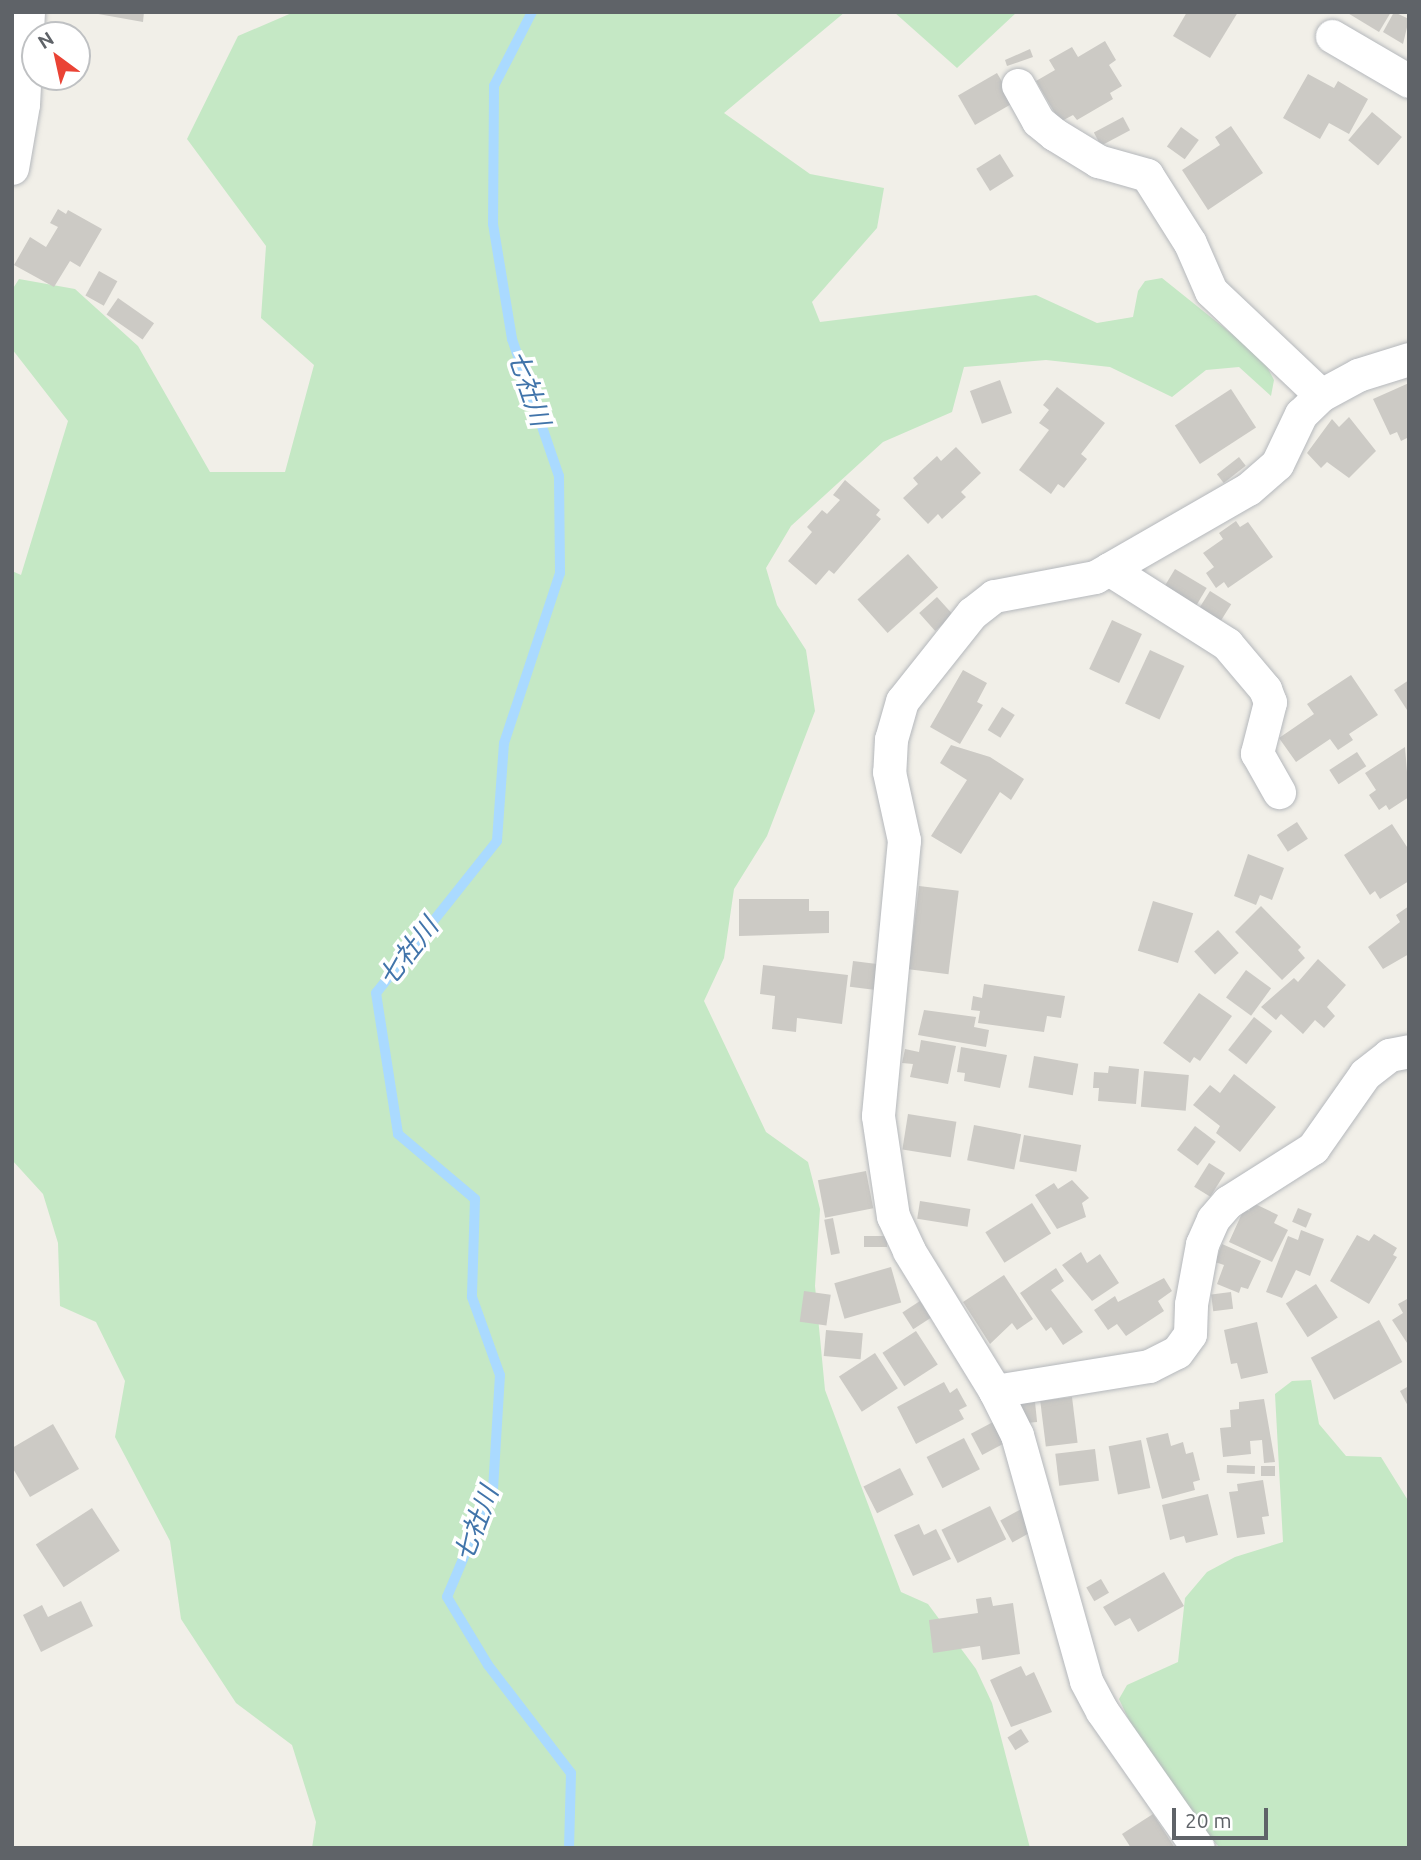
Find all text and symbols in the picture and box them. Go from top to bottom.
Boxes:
north arrow [21,21,91,91]
text: N [34,27,58,53]
water label: 七社川 [502,346,556,430]
water label: 七社川 [372,912,444,992]
water label: 七社川 [447,1482,505,1566]
scale bar [1176,1794,1272,1838]
text: 20 m [1185,1808,1232,1832]

